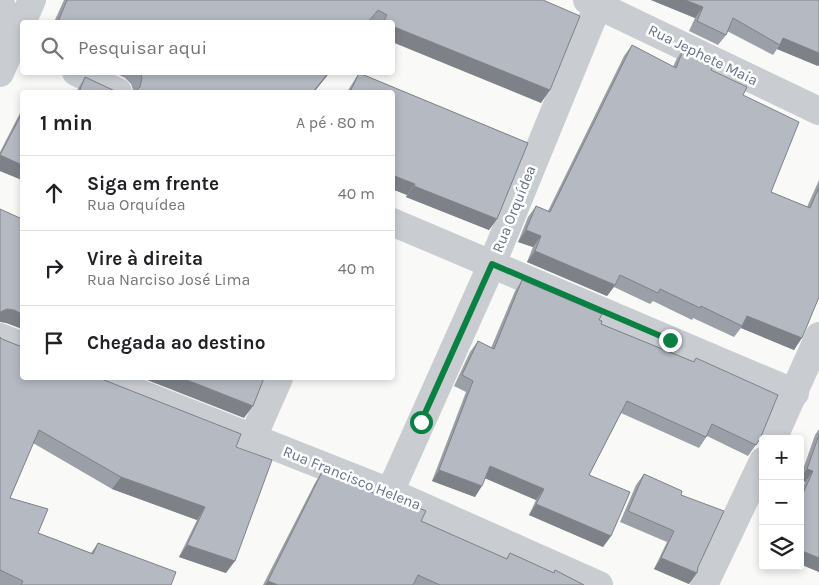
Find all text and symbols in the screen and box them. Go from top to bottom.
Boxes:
search box [20,20,395,75]
street label: Rua Jephete Maia [645,21,761,89]
icon: search [38,34,66,62]
text: Pesquisar aqui [78,37,207,59]
text: 1 min [40,111,93,135]
text: A pé · 80 m [296,113,375,132]
street label: Rua Orquídea [488,163,540,255]
text: Siga em frente [87,173,219,195]
icon: ahead [40,179,68,207]
text: 40 m [338,184,375,203]
text: Rua Orquídea [87,195,186,214]
text: Vire à direita [87,248,203,270]
icon: right [40,254,68,282]
text: 40 m [338,259,375,278]
text: Rua Narciso José Lima [87,270,250,289]
icon: arrive [40,329,68,357]
route end [659,329,682,352]
text: Chegada ao destino [87,332,265,354]
route start [410,411,433,434]
map controls [759,435,804,570]
button: + [759,435,804,480]
street label: Rua Francisco Helena [280,442,424,514]
button: − [759,480,804,525]
button: layers [759,525,804,570]

